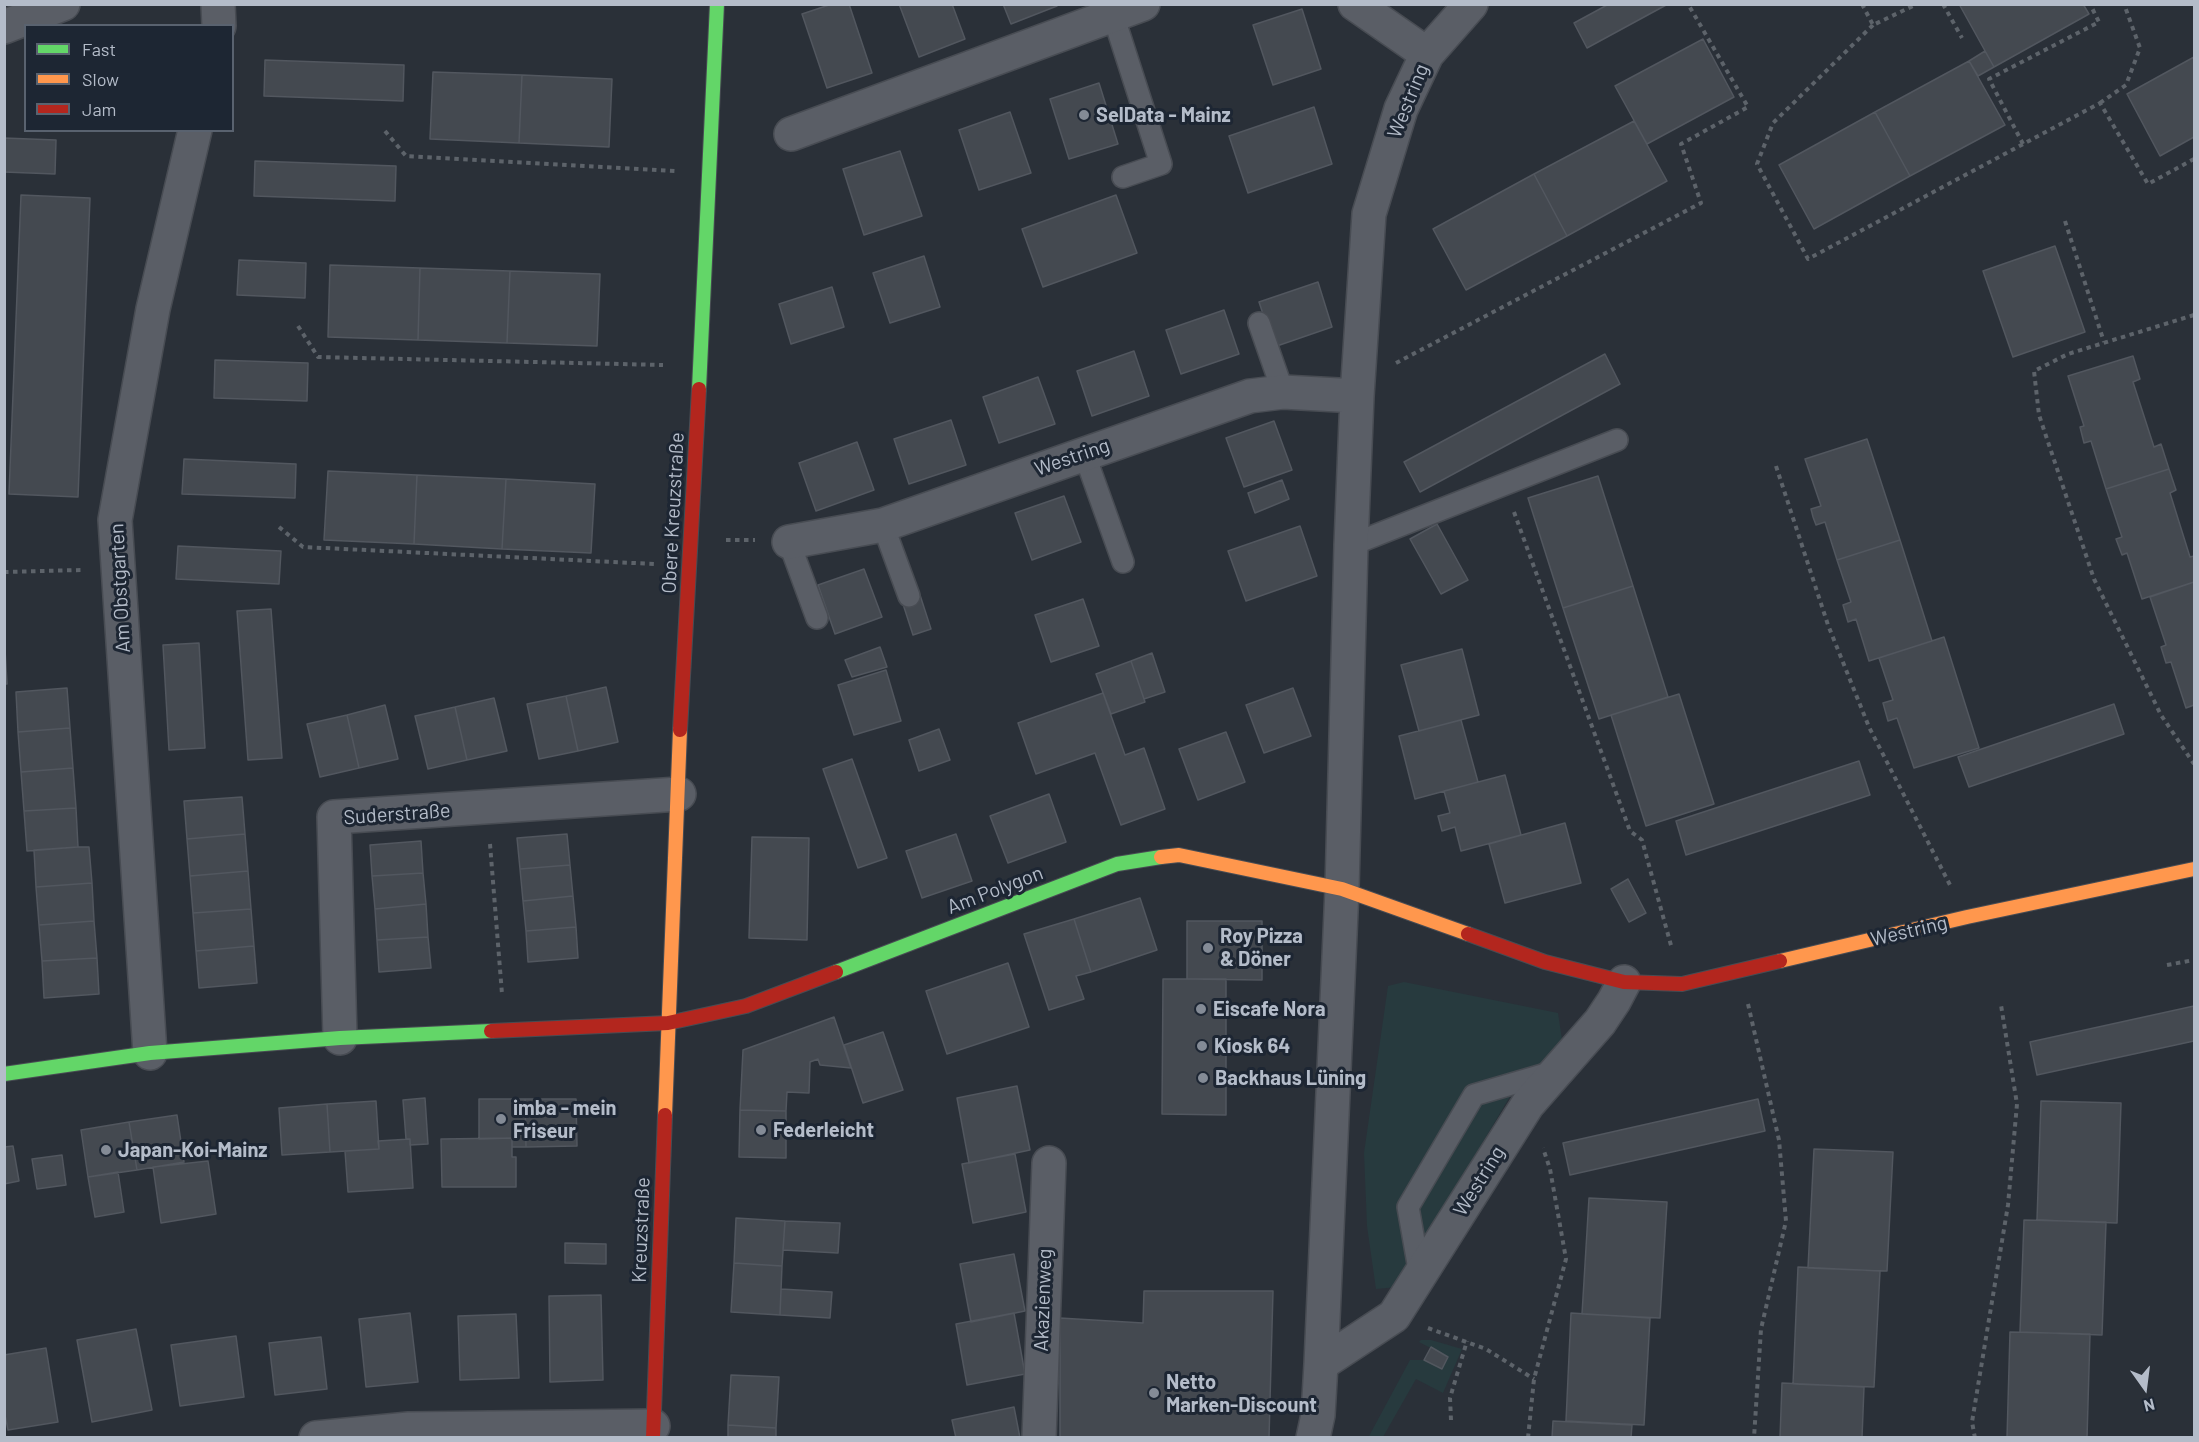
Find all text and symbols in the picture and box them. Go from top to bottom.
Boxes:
legend [24,24,234,132]
text: Fast [82,38,116,60]
street label: Westring [1382,60,1434,142]
text: Slow [82,68,119,90]
text: Jam [82,98,116,120]
place label: SelData - Mainz [1096,103,1231,127]
marker: SelData - Mainz [1077,108,1091,122]
street label: Obere Kreuzstraße [657,432,689,594]
street label: Westring [1031,433,1113,481]
street label: Am Obstgarten [105,523,135,653]
street label: Suderstraße [343,798,451,830]
street label: Am Polygon [944,861,1046,919]
street label: Westring [1868,911,1950,951]
place label: Roy Pizza & Döner [1220,924,1303,971]
marker: Roy Pizza & Döner [1201,941,1215,955]
place label: Eiscafe Nora [1213,997,1325,1021]
marker: Eiscafe Nora [1194,1002,1208,1016]
place label: Kiosk 64 [1214,1034,1290,1058]
marker: Kiosk 64 [1195,1039,1209,1053]
place label: Backhaus Lüning [1215,1066,1366,1090]
marker: Backhaus Lüning [1196,1071,1210,1085]
place label: imba - mein Friseur [513,1096,616,1143]
marker: imba - mein Friseur [494,1112,508,1126]
place label: Federleicht [773,1118,874,1142]
marker: Federleicht [754,1123,768,1137]
place label: Japan-Koi-Mainz [118,1138,268,1162]
street label: Westring [1448,1142,1510,1220]
marker: Japan-Koi-Mainz [99,1143,113,1157]
street label: Kreuzstraße [627,1177,655,1283]
street label: Akazienweg [1029,1248,1057,1352]
north arrow [2115,1358,2175,1418]
place label: Netto Marken-Discount [1166,1370,1317,1417]
marker: Netto Marken-Discount [1147,1386,1161,1400]
text: N [2142,1395,2157,1416]

